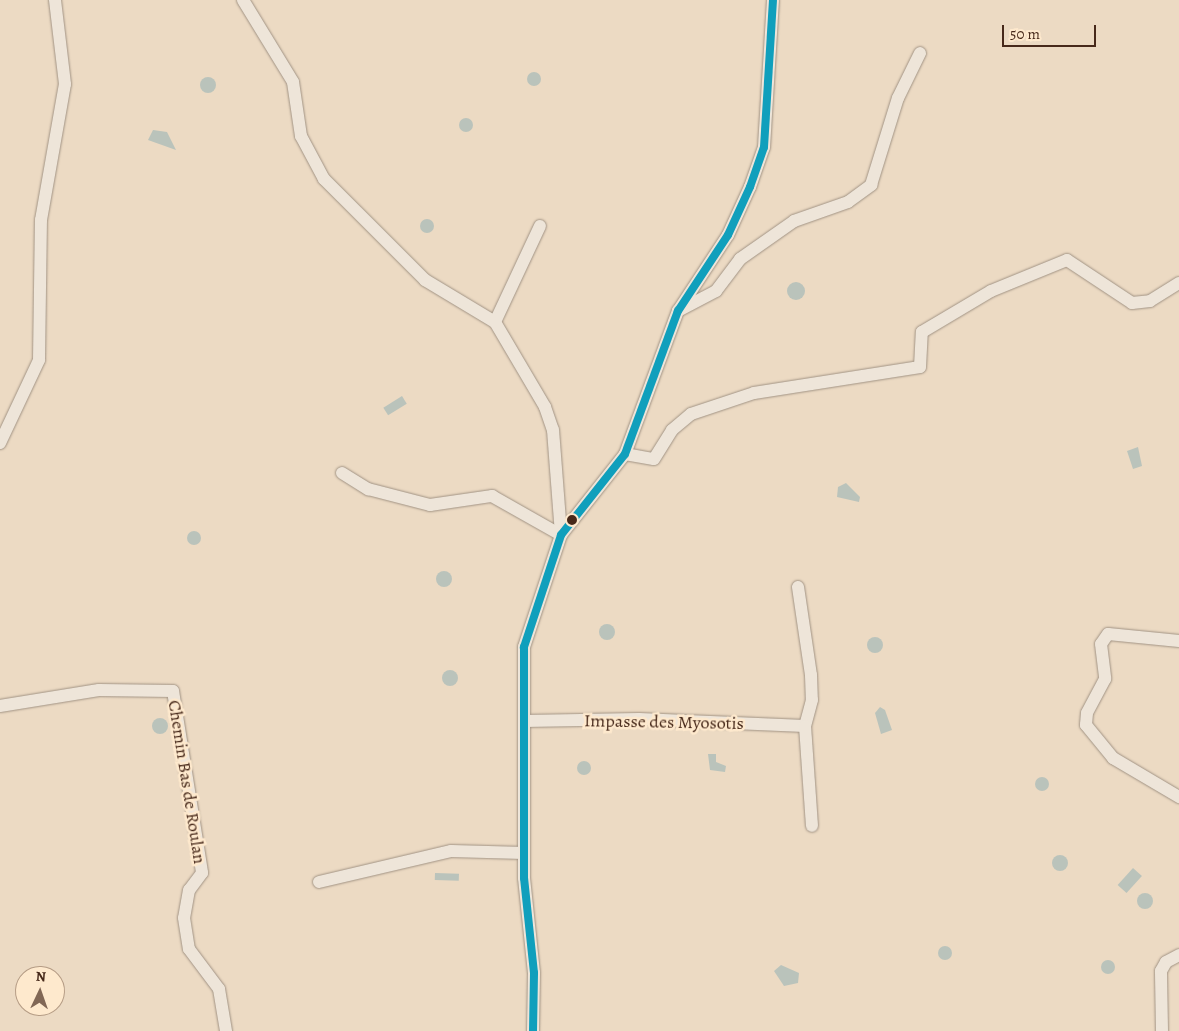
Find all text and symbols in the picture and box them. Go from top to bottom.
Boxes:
scale bar [1004,15,1098,47]
text: 50 m [1010,24,1040,44]
unlabelled marker [567,515,577,525]
street label: Chemin Bas de Roulan [163,699,211,865]
street label: Impasse des Myosotis [584,710,744,734]
north arrow [15,966,65,1016]
text: N [35,967,46,986]

